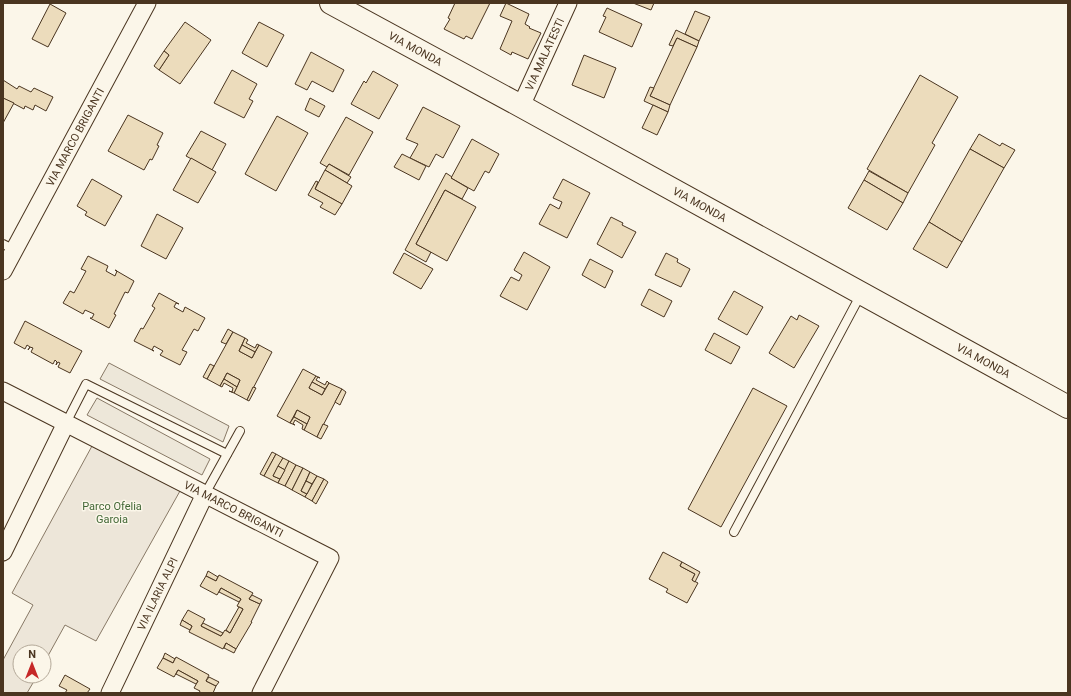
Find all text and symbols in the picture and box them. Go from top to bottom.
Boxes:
street label: VIA MALATESTI [522,16,567,93]
street label: VIA MONDA [386,29,445,69]
street label: VIA MARCO BRIGANTI [43,86,107,189]
street label: VIA MONDA [670,184,729,225]
street label: VIA MONDA [954,340,1013,381]
street label: VIA MARCO BRIGANTI [182,478,286,540]
park label: Parco Ofelia Garoia [82,500,142,526]
street label: VIA ILARIA ALPI [134,555,180,632]
north arrow [12,644,52,684]
text: N [28,648,36,661]

